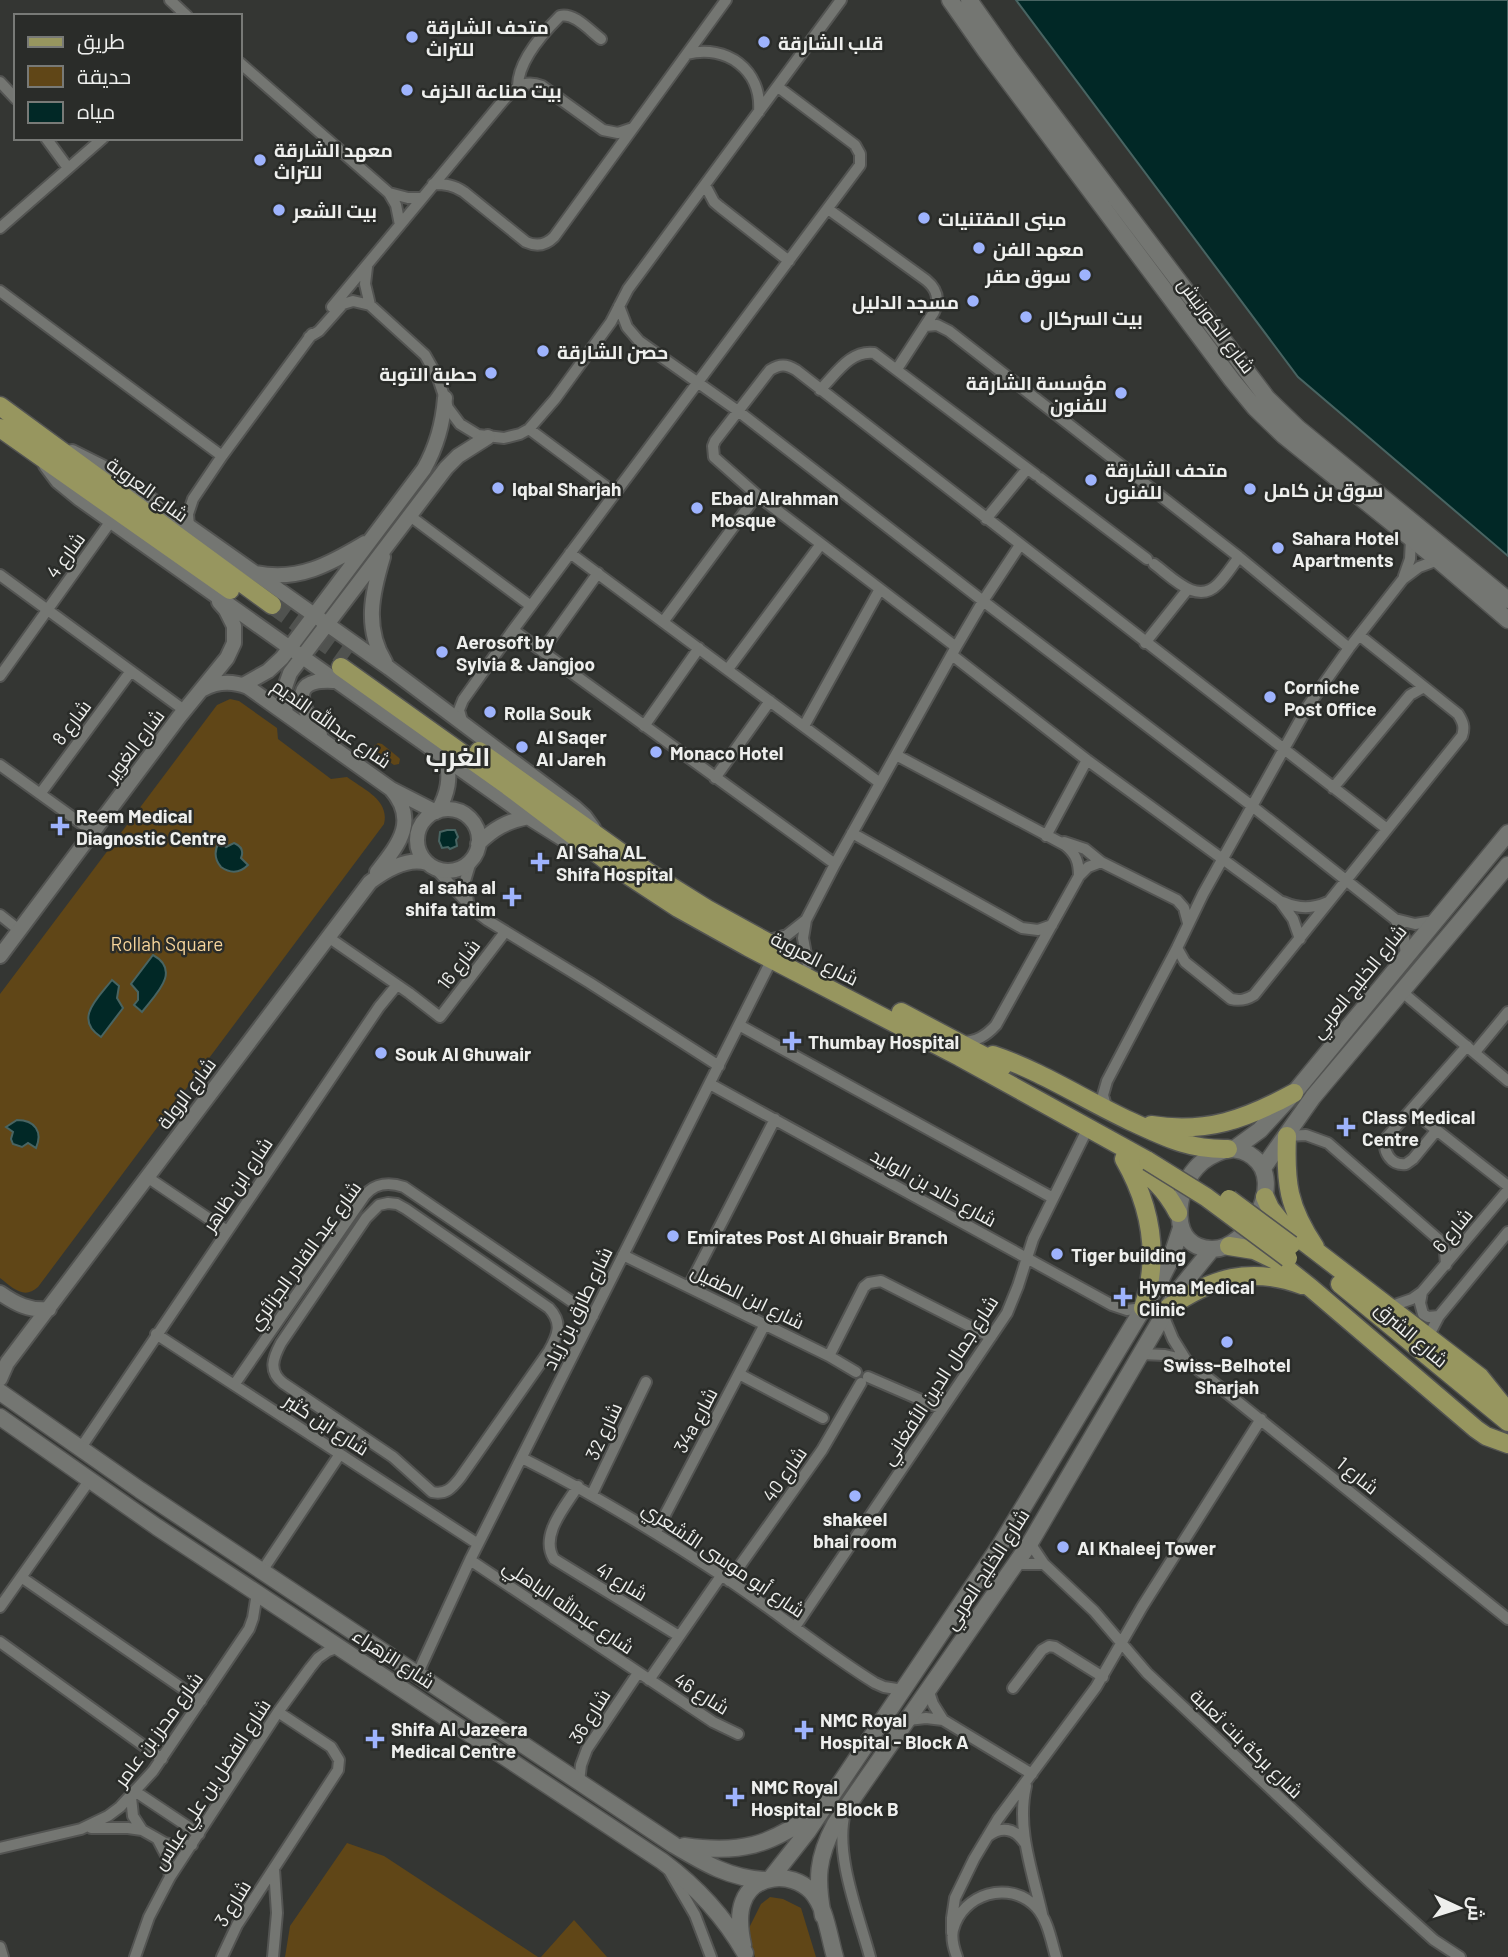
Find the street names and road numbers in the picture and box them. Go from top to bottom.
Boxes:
street label: شارع الكورنيش [1171,273,1260,379]
street label: شارع العروبة [101,452,193,529]
street label: شارع 4 [41,528,92,584]
street label: شارع عبدالله النديم [266,673,396,775]
street label: شارع 8 [47,695,98,751]
street label: شارع الغوير [99,704,171,788]
street label: شارع الخليج العربي [1305,920,1414,1045]
street label: شارع العروبة [766,926,863,993]
street label: شارع 16 [432,934,487,996]
street label: شارع الرولة [152,1053,223,1135]
street label: شارع ابن ظاهر [197,1133,279,1238]
street label: شارع خالد بن الوليد [866,1143,1001,1234]
street label: شارع عبد القادر الجزائري [242,1176,369,1336]
street label: شارع 6 [1427,1203,1479,1259]
street label: شارع طارق بن زياد [537,1243,619,1375]
street label: شارع ابن الطفيل [686,1259,809,1336]
street label: شارع جمال الدين الأفغاني [876,1291,1006,1471]
street label: شارع الشرق [1369,1296,1453,1374]
street label: 34a شارع [668,1383,724,1458]
street label: شارع ابن كثير [278,1387,374,1462]
street label: شارع 32 [580,1399,629,1465]
street label: شارع 40 [757,1442,814,1508]
street label: شارع 1 [1331,1451,1384,1501]
street label: شارع أبو موسى الأشعري [636,1496,810,1625]
street label: شارع الخليج العربي [938,1504,1037,1636]
street label: شارع عبدالله الباهلي [497,1554,639,1662]
street label: شارع 41 [591,1557,652,1608]
street label: شارع الزهراء [347,1623,439,1695]
street label: شارع محرز بن عامر [108,1667,210,1793]
street label: شارع 46 [669,1667,734,1721]
street label: شارع بركة بنت ثعلبة [1184,1683,1308,1805]
street label: شارع 36 [563,1684,617,1749]
street label: شارع الفضل بن علي عباس [147,1694,278,1876]
street label: شارع 3 [209,1876,258,1932]

